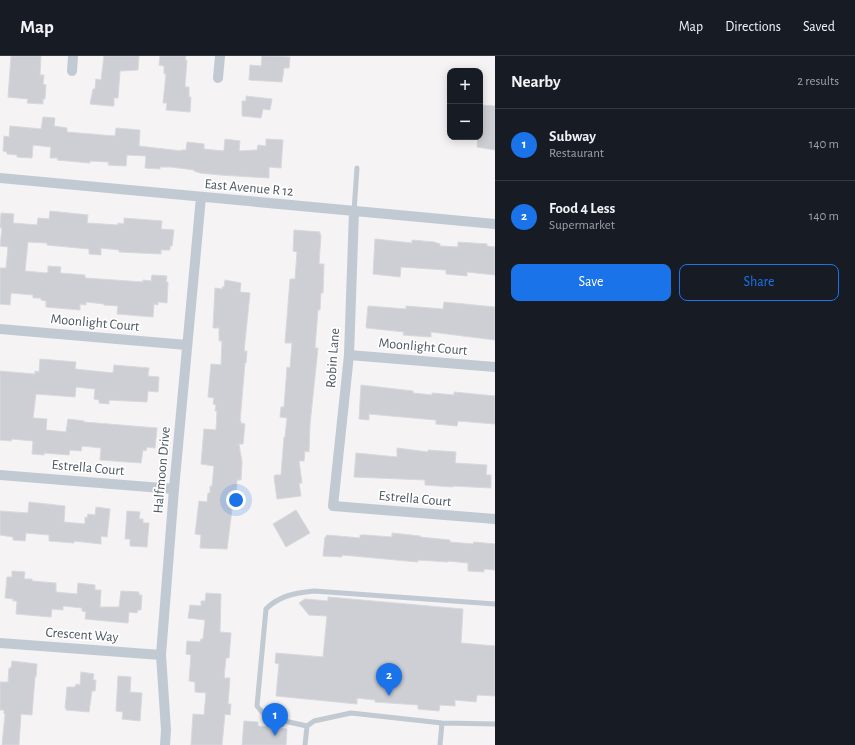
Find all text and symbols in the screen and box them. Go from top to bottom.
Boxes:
text: Map [20,18,54,37]
text: Map [679,20,703,34]
text: Directions [725,20,781,34]
text: Saved [803,20,835,34]
map controls [447,68,483,140]
button: + [447,68,483,104]
text: Nearby [511,73,561,90]
text: 2 results [797,75,839,88]
button: − [447,104,483,140]
text: Subway [549,129,596,144]
text: 1 [522,138,526,151]
text: 140 m [809,138,839,151]
text: Restaurant [549,147,604,160]
street label: East Avenue R 12 [204,177,294,199]
text: Food 4 Less [549,201,615,216]
text: 2 [521,210,527,223]
text: 140 m [809,210,839,223]
text: Supermarket [549,219,615,232]
button: Save [511,264,671,301]
button: Share [679,264,839,301]
street label: Moonlight Court [50,312,141,334]
street label: Robin Lane [324,328,342,388]
street label: Moonlight Court [378,336,469,358]
street label: Halfmoon Drive [151,426,173,514]
street label: Estrella Court [51,458,125,478]
street label: Estrella Court [378,489,452,509]
your location [226,490,246,510]
street label: Crescent Way [45,625,119,645]
pin: 2 [376,663,402,696]
pin: 1 [262,703,288,736]

